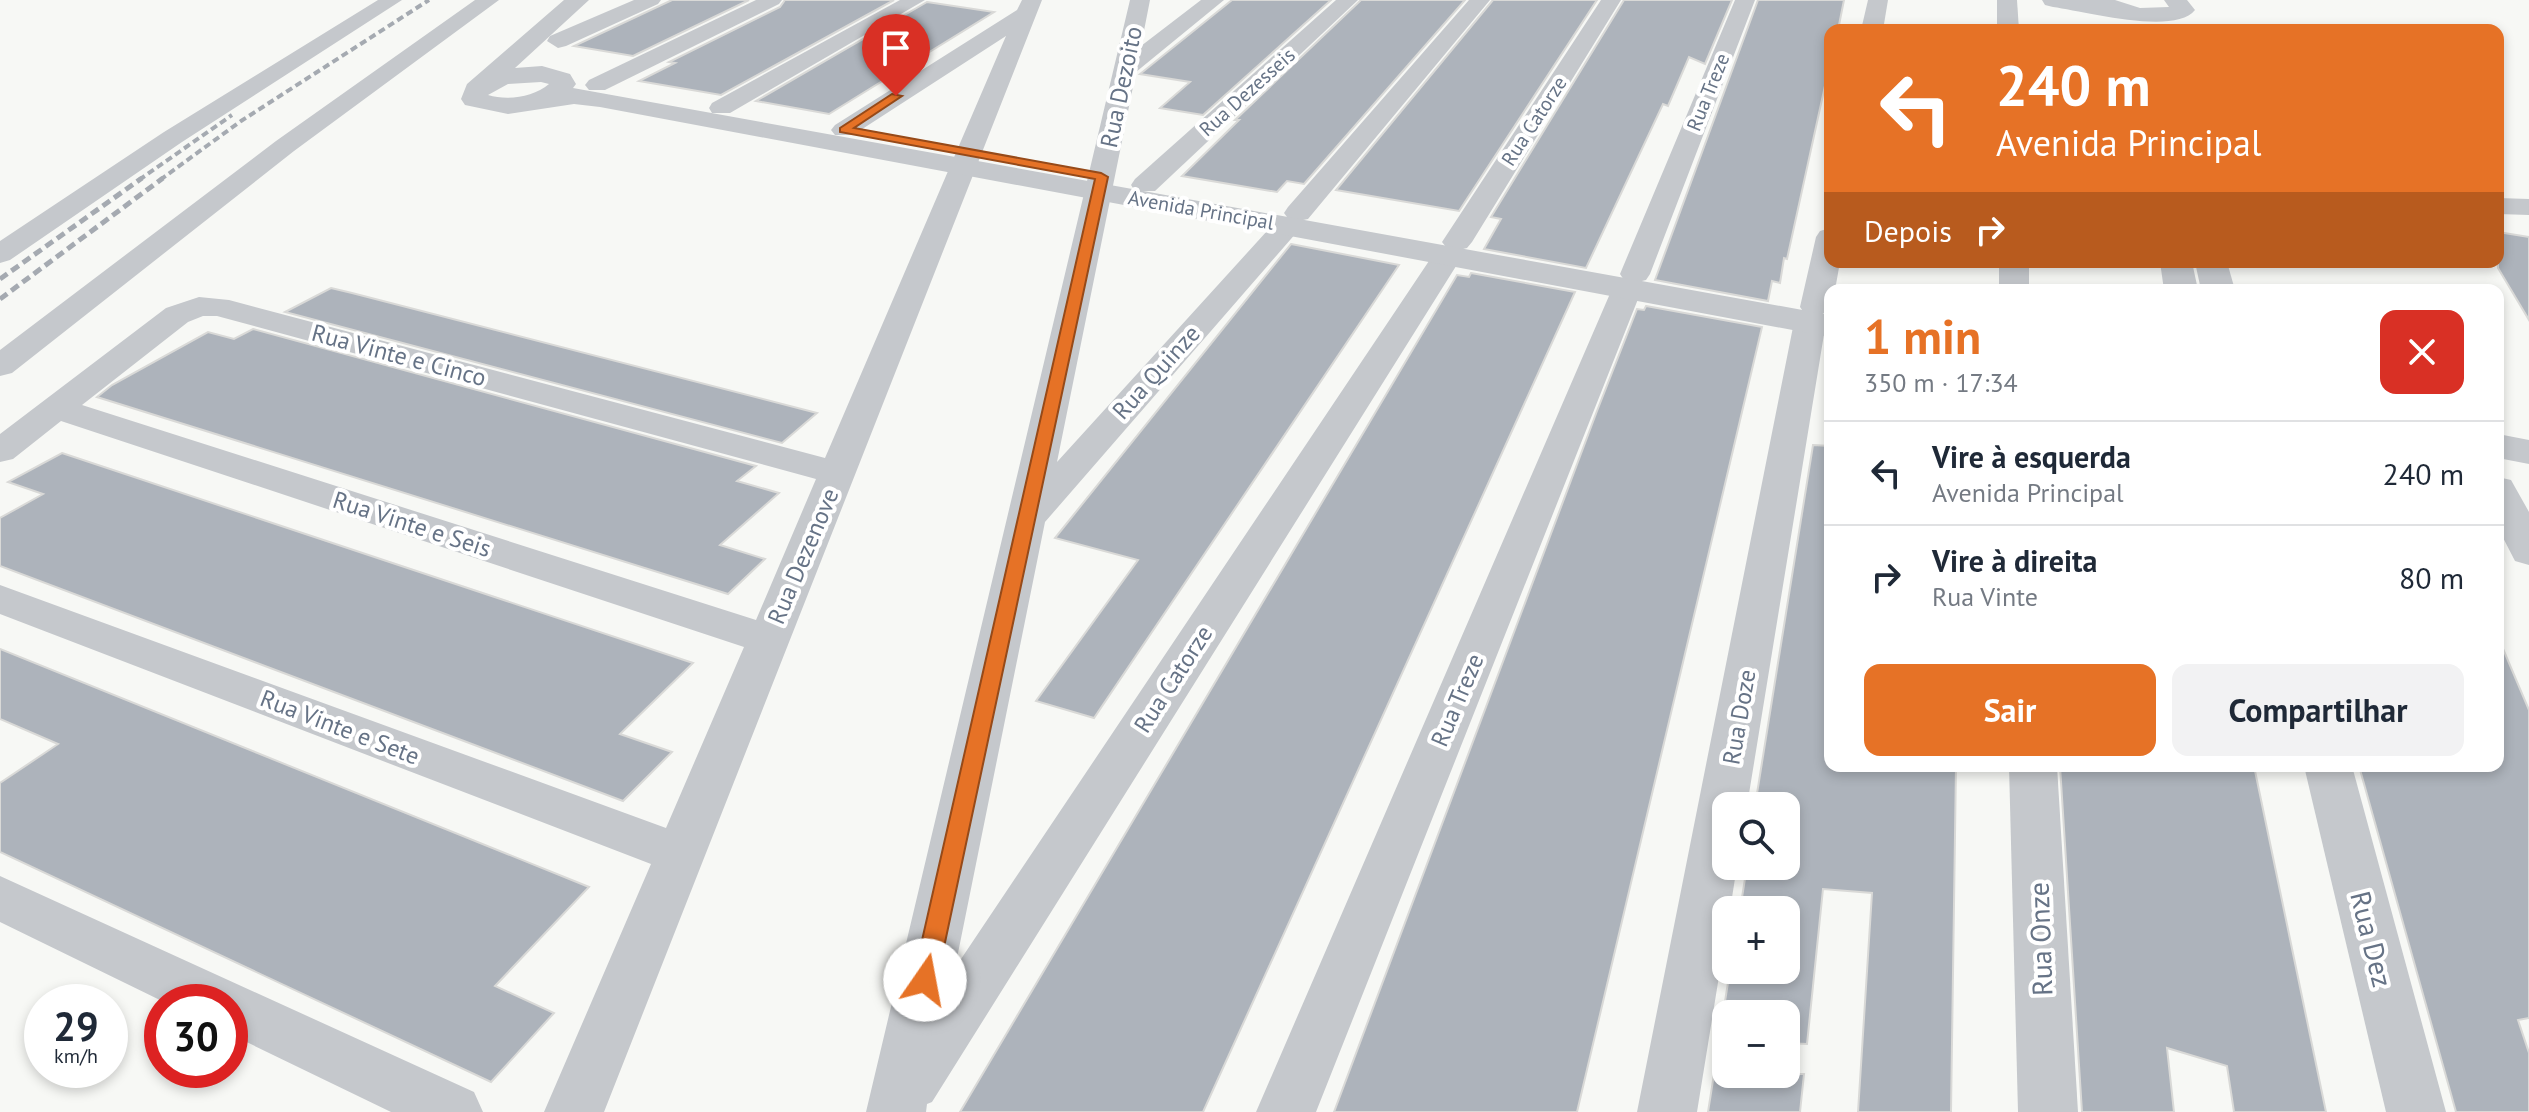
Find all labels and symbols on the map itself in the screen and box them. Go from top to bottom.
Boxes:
pin [862,14.0,930,96]
street label: Rua Dezoito [1093,23,1149,151]
street label: Rua Dezesseis [1194,42,1300,142]
street label: Rua Treze [1681,49,1735,135]
street label: Rua Catorze [1495,71,1573,171]
street label: Avenida Principal [1126,184,1276,236]
street label: Rua Vinte e Cinco [308,317,490,393]
street label: Rua Quinze [1105,318,1207,426]
street label: Rua Dezenove [760,483,846,629]
street label: Rua Vinte e Seis [329,484,495,564]
street label: Rua Catorze [1127,619,1219,739]
street label: Rua Treze [1424,649,1490,751]
street label: Rua Doze [1715,667,1763,767]
street label: Rua Vinte e Sete [256,682,424,772]
street label: Rua Onze [2020,882,2060,996]
street label: Rua Dez [2342,887,2402,991]
position arrow [883,938,967,1022]
speed limit sign: 30 [144,984,248,1088]

